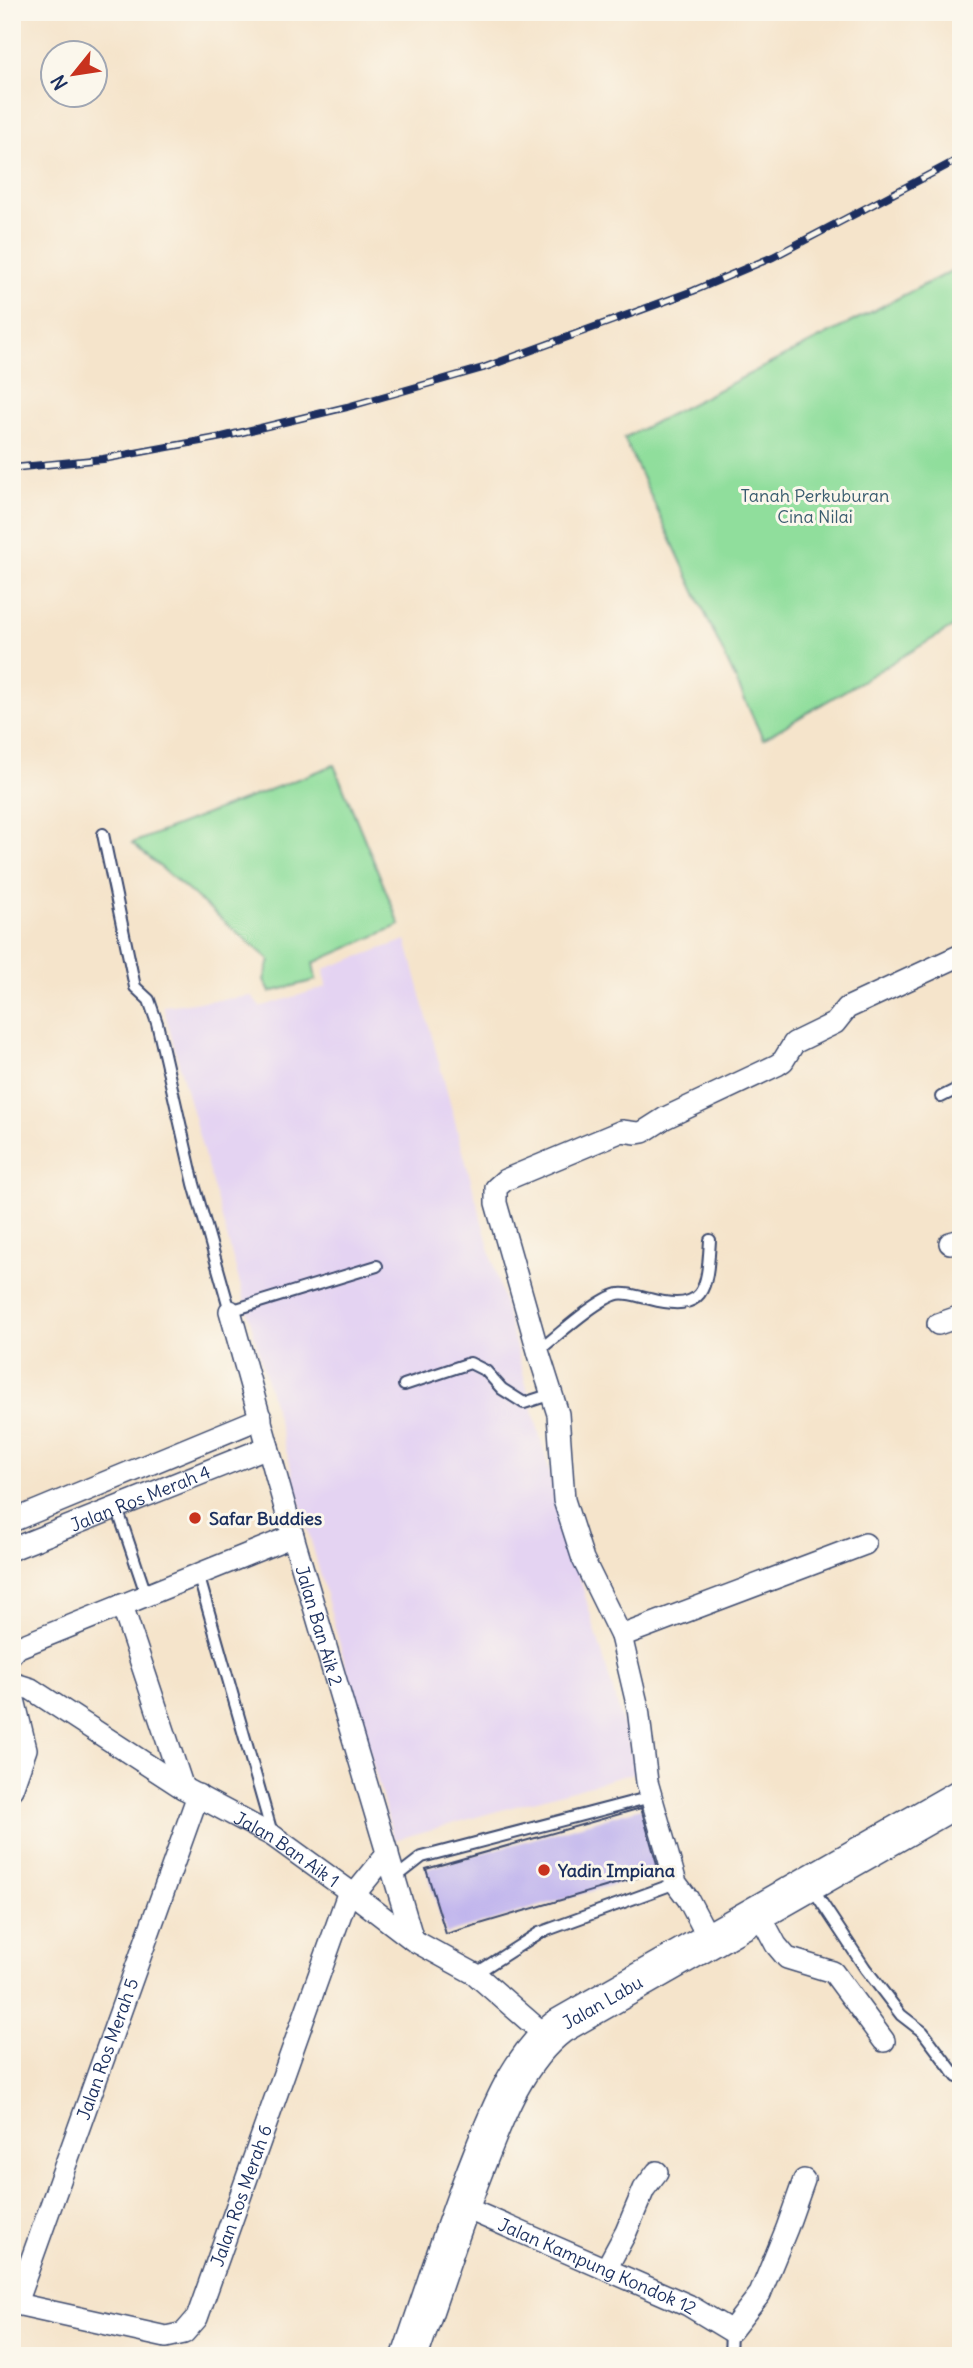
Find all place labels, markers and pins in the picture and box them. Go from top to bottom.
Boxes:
place label: Safar Buddies [209,1507,322,1530]
marker: Safar Buddies [187,1510,203,1526]
place label: Yadin Impiana [557,1859,675,1882]
marker: Yadin Impiana [536,1862,552,1878]

